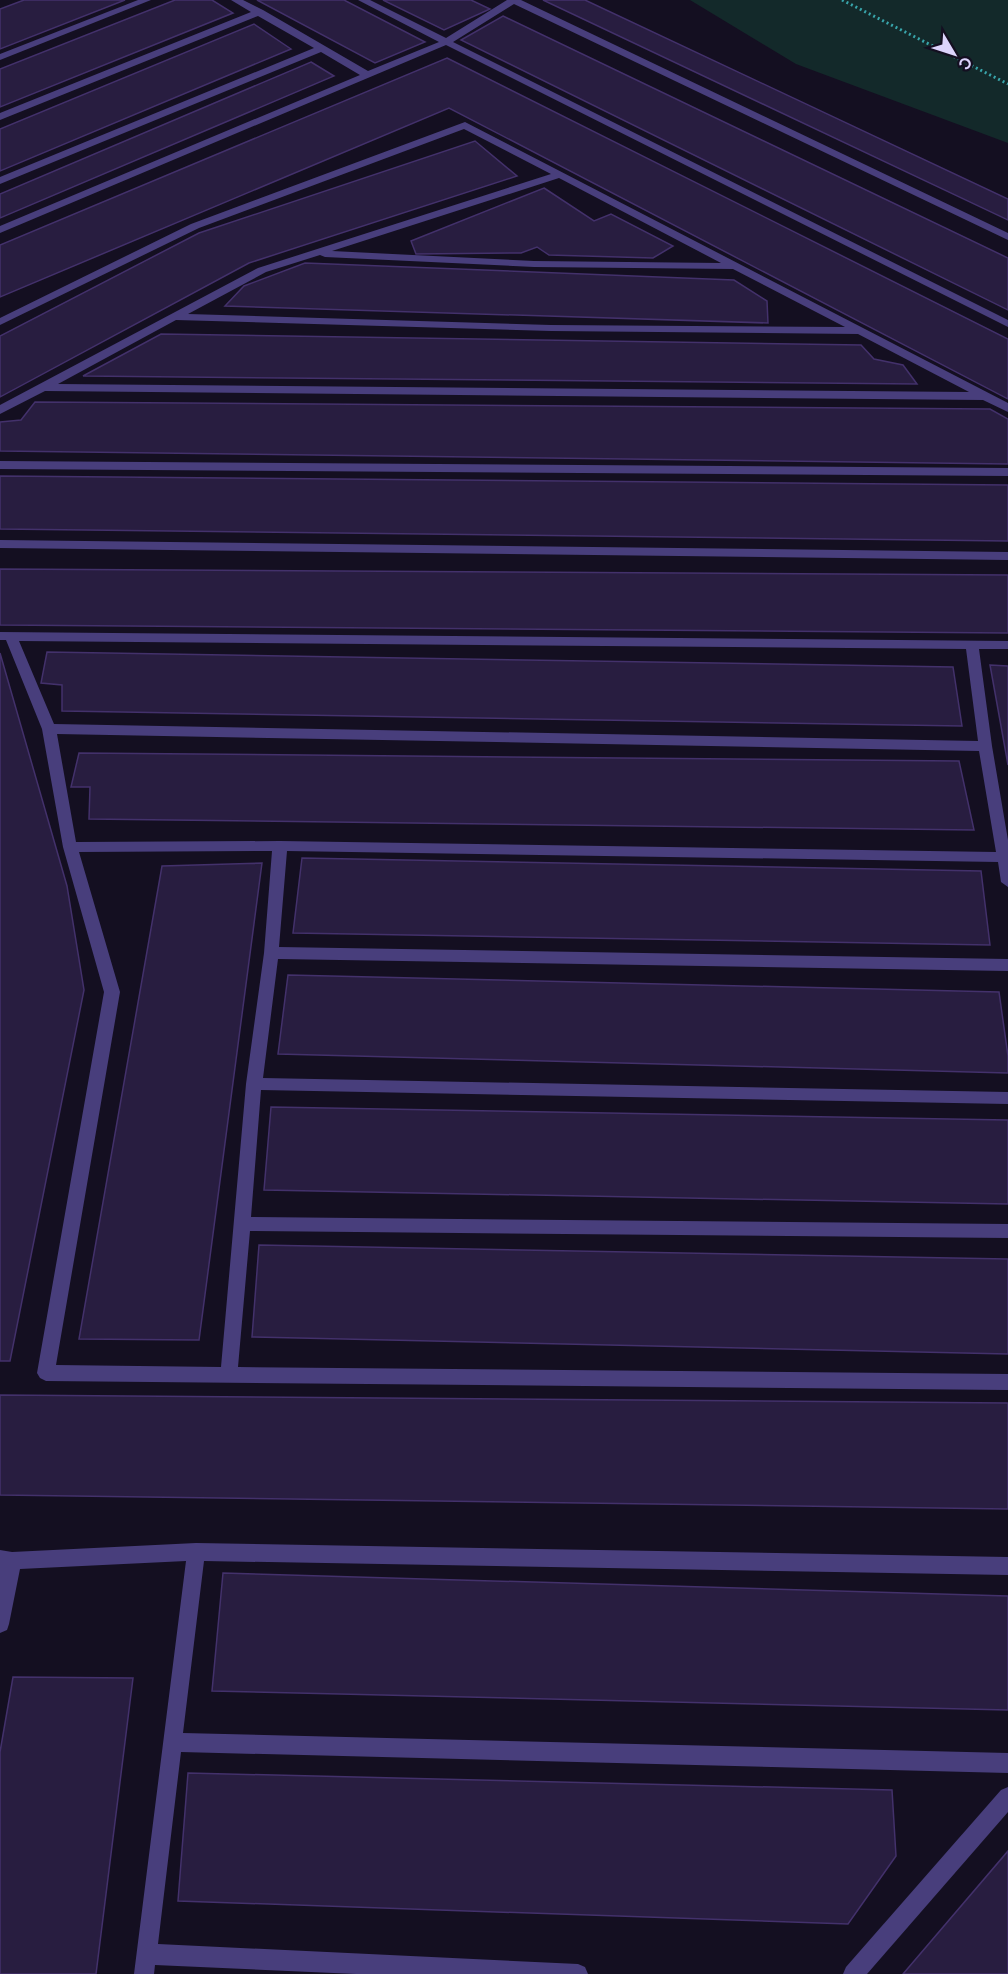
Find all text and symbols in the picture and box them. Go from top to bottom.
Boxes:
north arrow [924,24,984,84]
text: С [954,53,976,73]

